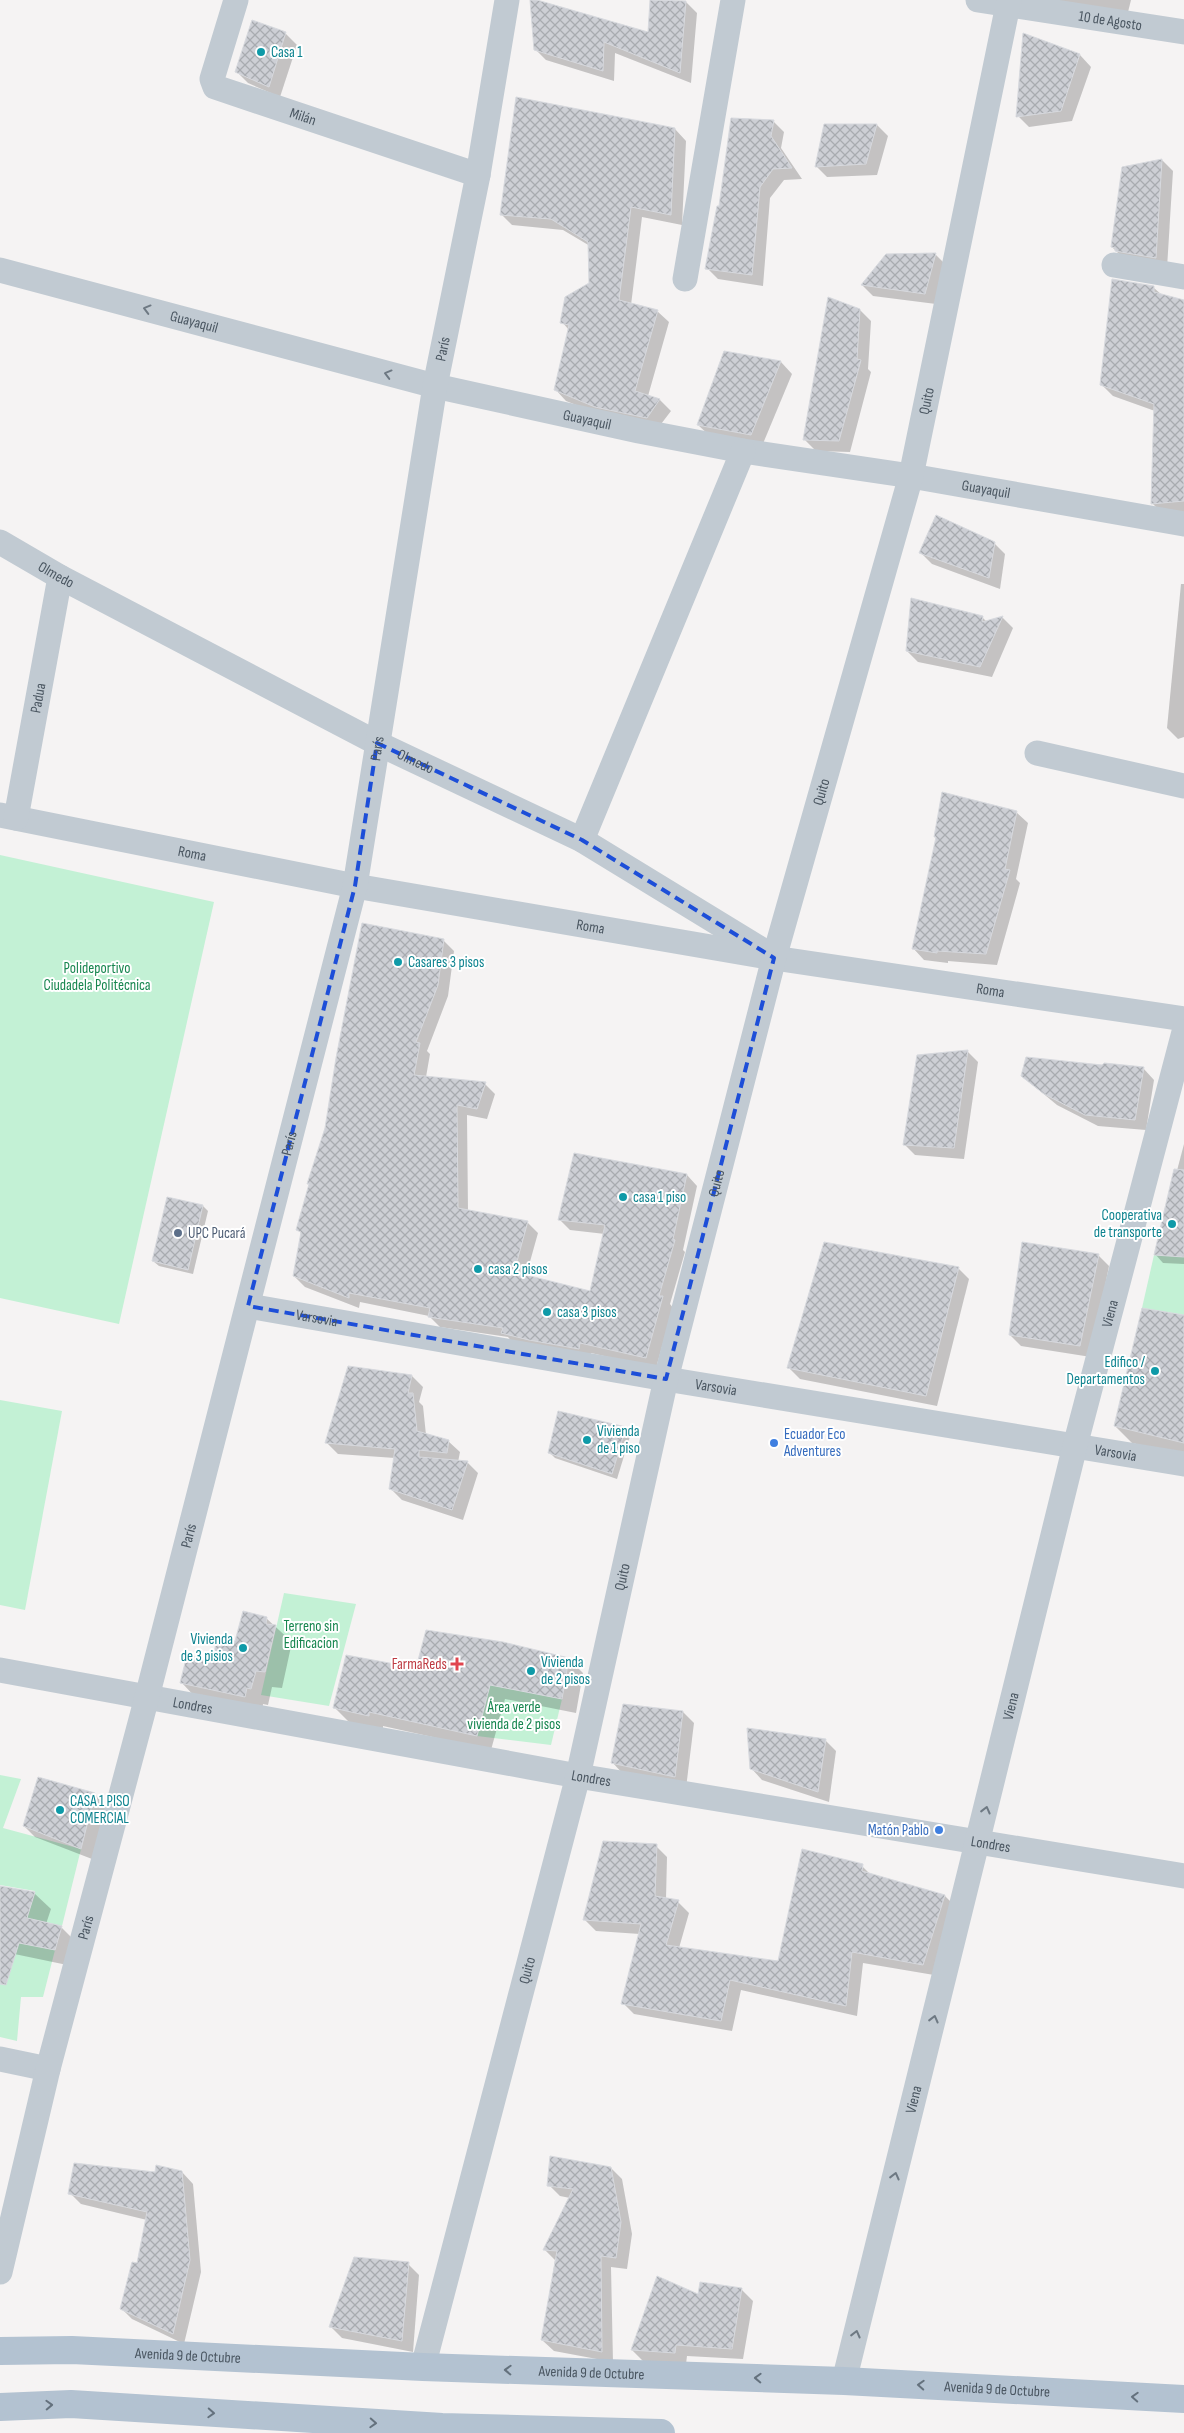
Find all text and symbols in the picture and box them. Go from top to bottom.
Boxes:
street label: 10 de Agosto [1077,6,1143,35]
place label: Casa 1 [271,43,303,62]
marker: Casa 1 [255,46,267,58]
street label: Milán [287,103,319,130]
one-way arrow [142,304,151,315]
street label: Guayaquil [168,306,220,337]
street label: París [431,335,454,363]
one-way arrow [385,369,393,379]
street label: Quito [914,386,939,416]
street label: Guayaquil [561,405,613,434]
street label: Guayaquil [960,476,1012,503]
street label: Olmedo [35,557,77,592]
street label: Padua [26,681,50,715]
street label: París [366,735,388,762]
street label: Olmedo [394,744,437,778]
street label: Quito [808,776,834,808]
street label: Roma [176,841,208,866]
street label: Roma [575,915,606,938]
place label: Casares 3 pisos [408,953,484,972]
marker: Casares 3 pisos [392,956,404,968]
park label: Polideportivo Ciudadela Politécnica [43,959,151,995]
street label: Roma [975,979,1006,1002]
street label: París [277,1129,301,1158]
street label: Quito [704,1167,729,1198]
place label: casa 1 piso [633,1188,686,1207]
marker: casa 1 piso [617,1191,629,1203]
place label: Cooperativa de transporte [1094,1206,1162,1242]
marker: Cooperativa de transporte [1166,1218,1178,1230]
place label: UPC Pucará [188,1224,246,1243]
marker: UPC Pucará [172,1227,184,1239]
place label: casa 2 pisos [488,1260,548,1279]
marker: casa 2 pisos [472,1263,484,1275]
street label: Viena [1097,1298,1123,1329]
place label: casa 3 pisos [557,1303,617,1322]
street label: Varsovia [295,1305,340,1331]
marker: casa 3 pisos [541,1306,553,1318]
place label: Edifico / Departamentos [1067,1353,1146,1389]
marker: Edifico / Departamentos [1149,1365,1161,1377]
street label: Varsovia [694,1374,739,1400]
place label: Vivienda de 1 piso [597,1422,640,1458]
place label: Ecuador Eco Adventures [783,1425,846,1461]
marker: Vivienda de 1 piso [581,1434,593,1446]
marker: Ecuador Eco Adventures [768,1437,780,1449]
street label: Varsovia [1093,1440,1138,1466]
street label: París [176,1522,201,1550]
street label: Quito [610,1561,634,1592]
park label: Terreno sin Edificacion [283,1617,339,1653]
place label: Vivienda de 3 pisios [181,1630,233,1666]
marker: Vivienda de 3 pisios [237,1642,249,1654]
place label: Vivienda de 2 pisos [541,1653,590,1689]
place label: FarmaReds [392,1655,447,1674]
marker: FarmaReds [451,1658,463,1670]
marker: Vivienda de 2 pisos [525,1665,537,1677]
street label: Viena [998,1690,1023,1722]
street label: Londres [171,1692,214,1718]
park label: Área verde vivienda de 2 pisos [467,1698,561,1734]
street label: Londres [570,1765,612,1791]
place label: CASA 1 PISO COMERCIAL [70,1792,130,1828]
marker: CASA 1 PISO COMERCIAL [54,1804,66,1816]
one-way arrow [980,1805,991,1814]
place label: Matón Pablo [868,1821,929,1840]
marker: Matón Pablo [933,1824,945,1836]
street label: Londres [970,1832,1012,1857]
street label: París [73,1913,98,1942]
street label: Quito [514,1955,540,1986]
one-way arrow [928,2014,939,2023]
street label: Viena [901,2083,926,2115]
one-way arrow [889,2172,900,2181]
one-way arrow [850,2330,860,2338]
street label: Avenida 9 de Octubre [134,2344,241,2368]
street label: Avenida 9 de Octubre [537,2361,645,2384]
one-way arrow [504,2364,512,2375]
one-way arrow [754,2373,762,2384]
street label: Avenida 9 de Octubre [943,2377,1051,2401]
one-way arrow [916,2380,924,2391]
one-way arrow [1131,2391,1139,2402]
one-way arrow [45,2400,53,2410]
one-way arrow [207,2407,215,2418]
one-way arrow [369,2417,377,2428]

